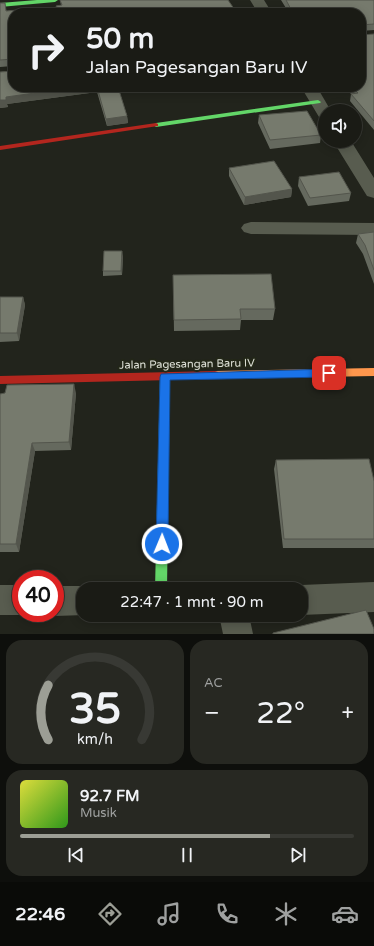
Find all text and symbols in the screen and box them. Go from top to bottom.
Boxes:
text: 50 m [86,22,154,56]
icon: right [20,24,72,76]
text: Jalan Pagesangan Baru IV [86,56,308,78]
map controls [318,104,362,148]
button: sound [318,104,362,148]
street label: Jalan Pagesangan Baru IV [119,356,255,372]
pin [312,356,346,390]
icon: arrive [318,362,340,384]
position arrow [141,523,183,565]
speed limit sign: 40 [12,570,64,622]
text: 22:47 · 1 mnt · 90 m [120,593,264,611]
text: AC [204,675,223,691]
text: 35 [69,685,121,735]
text: 22° [256,695,305,732]
text: − [204,700,220,726]
text: + [342,700,354,726]
text: km/h [77,731,113,748]
text: 92.7 FM [80,787,140,805]
text: Musik [80,805,117,821]
icon: previous [65,844,87,866]
icon: pause [176,844,198,866]
icon: next [287,844,309,866]
icon: directions [96,900,124,928]
icon: music [155,900,183,928]
icon: phone [213,900,241,928]
icon: climate [272,900,300,928]
icon: car [331,900,359,928]
text: 22:46 [15,903,65,925]

